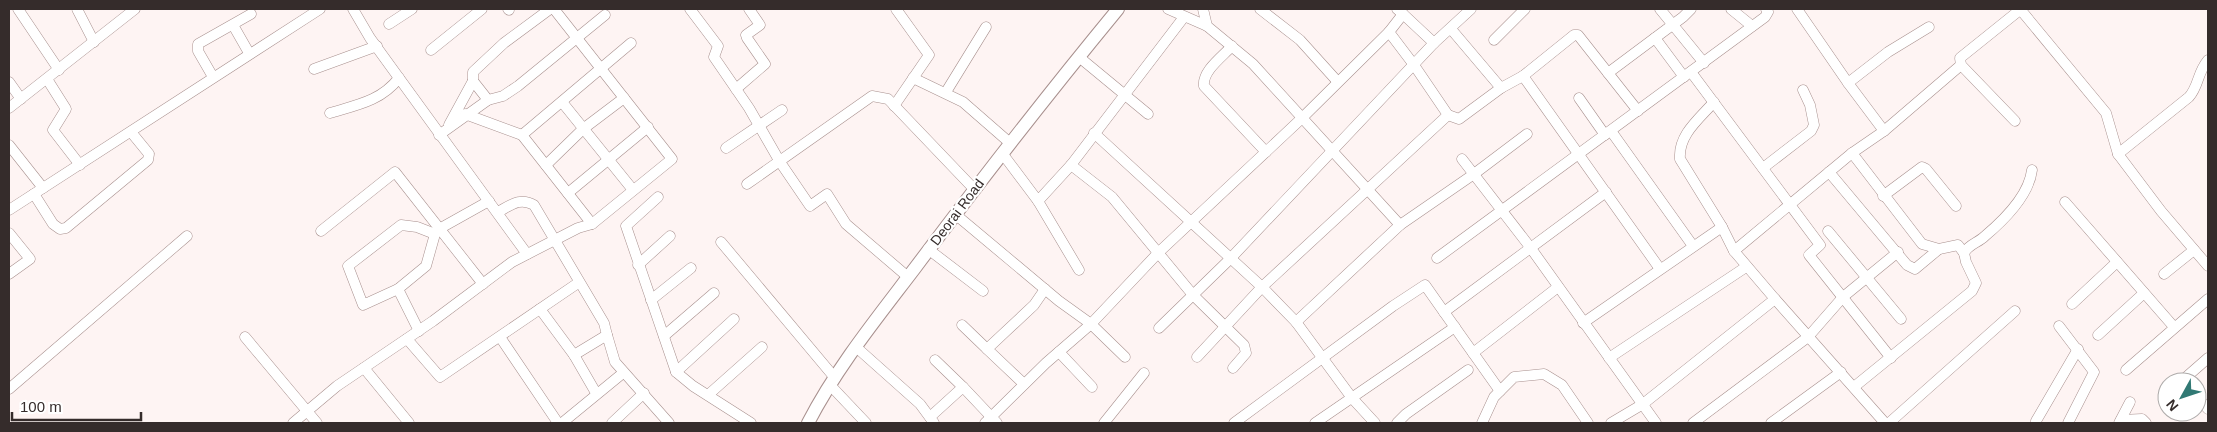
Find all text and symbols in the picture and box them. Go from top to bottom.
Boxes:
street label: Deorai Road [927,176,987,248]
north arrow [2157,372,2207,422]
scale bar [12,390,141,422]
text: N [2163,396,2181,414]
text: 100 m [20,398,62,415]

